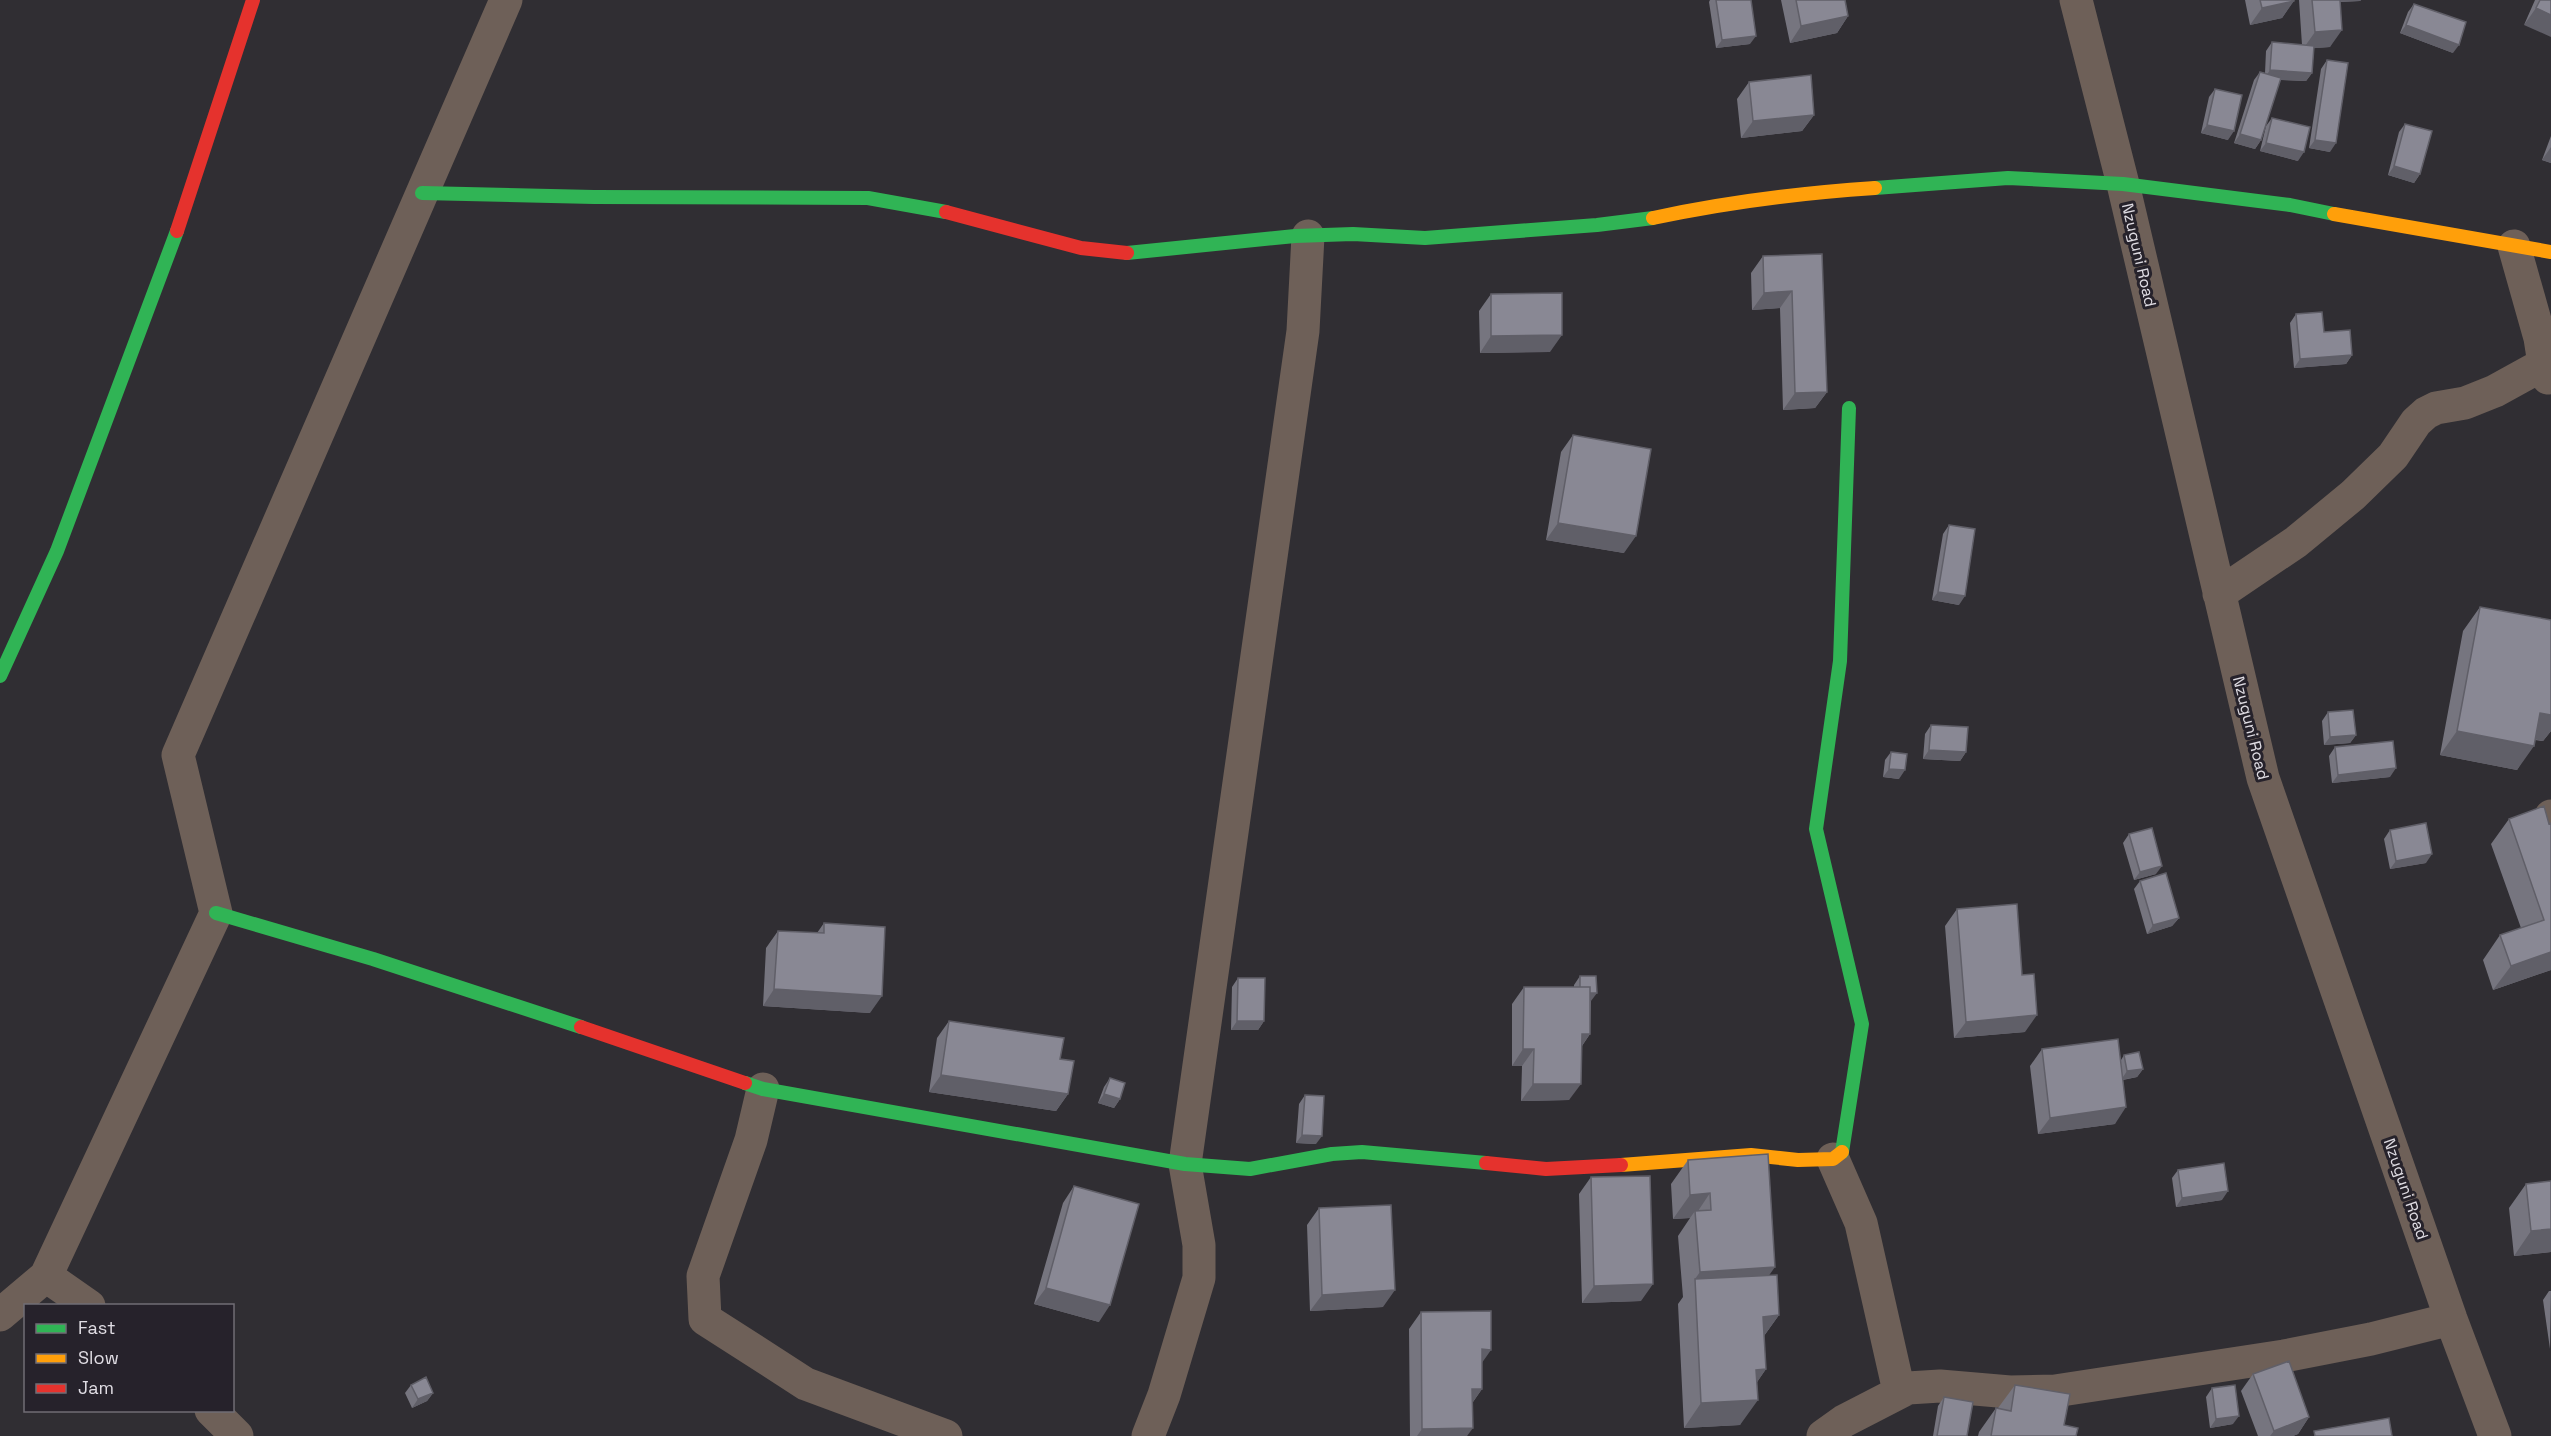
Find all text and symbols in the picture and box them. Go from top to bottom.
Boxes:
street label: Nzuguni Road [2117,201,2161,309]
street label: Nzuguni Road [2228,674,2274,782]
street label: Nzuguni Road [2379,1135,2433,1243]
legend [24,1304,234,1412]
text: Fast [78,1316,115,1339]
text: Slow [78,1346,119,1369]
text: Jam [78,1376,114,1399]

